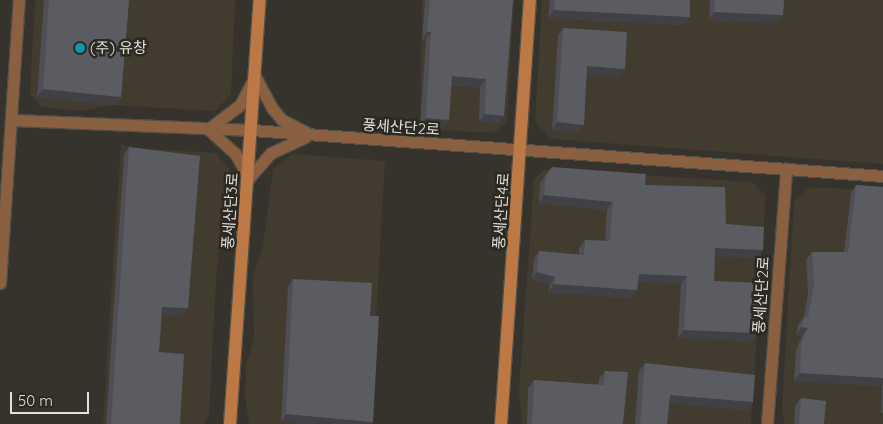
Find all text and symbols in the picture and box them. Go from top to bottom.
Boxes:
place label: (주) 유창 [90,39,147,57]
marker: (주) 유창 [74,42,86,54]
street label: 풍세산단2로 [362,115,440,139]
street label: 풍세산단3로 [218,172,242,250]
street label: 풍세산단4로 [489,172,513,250]
street label: 풍세산단2로 [749,256,773,334]
scale bar [12,382,91,414]
text: 50 m [18,391,53,410]

